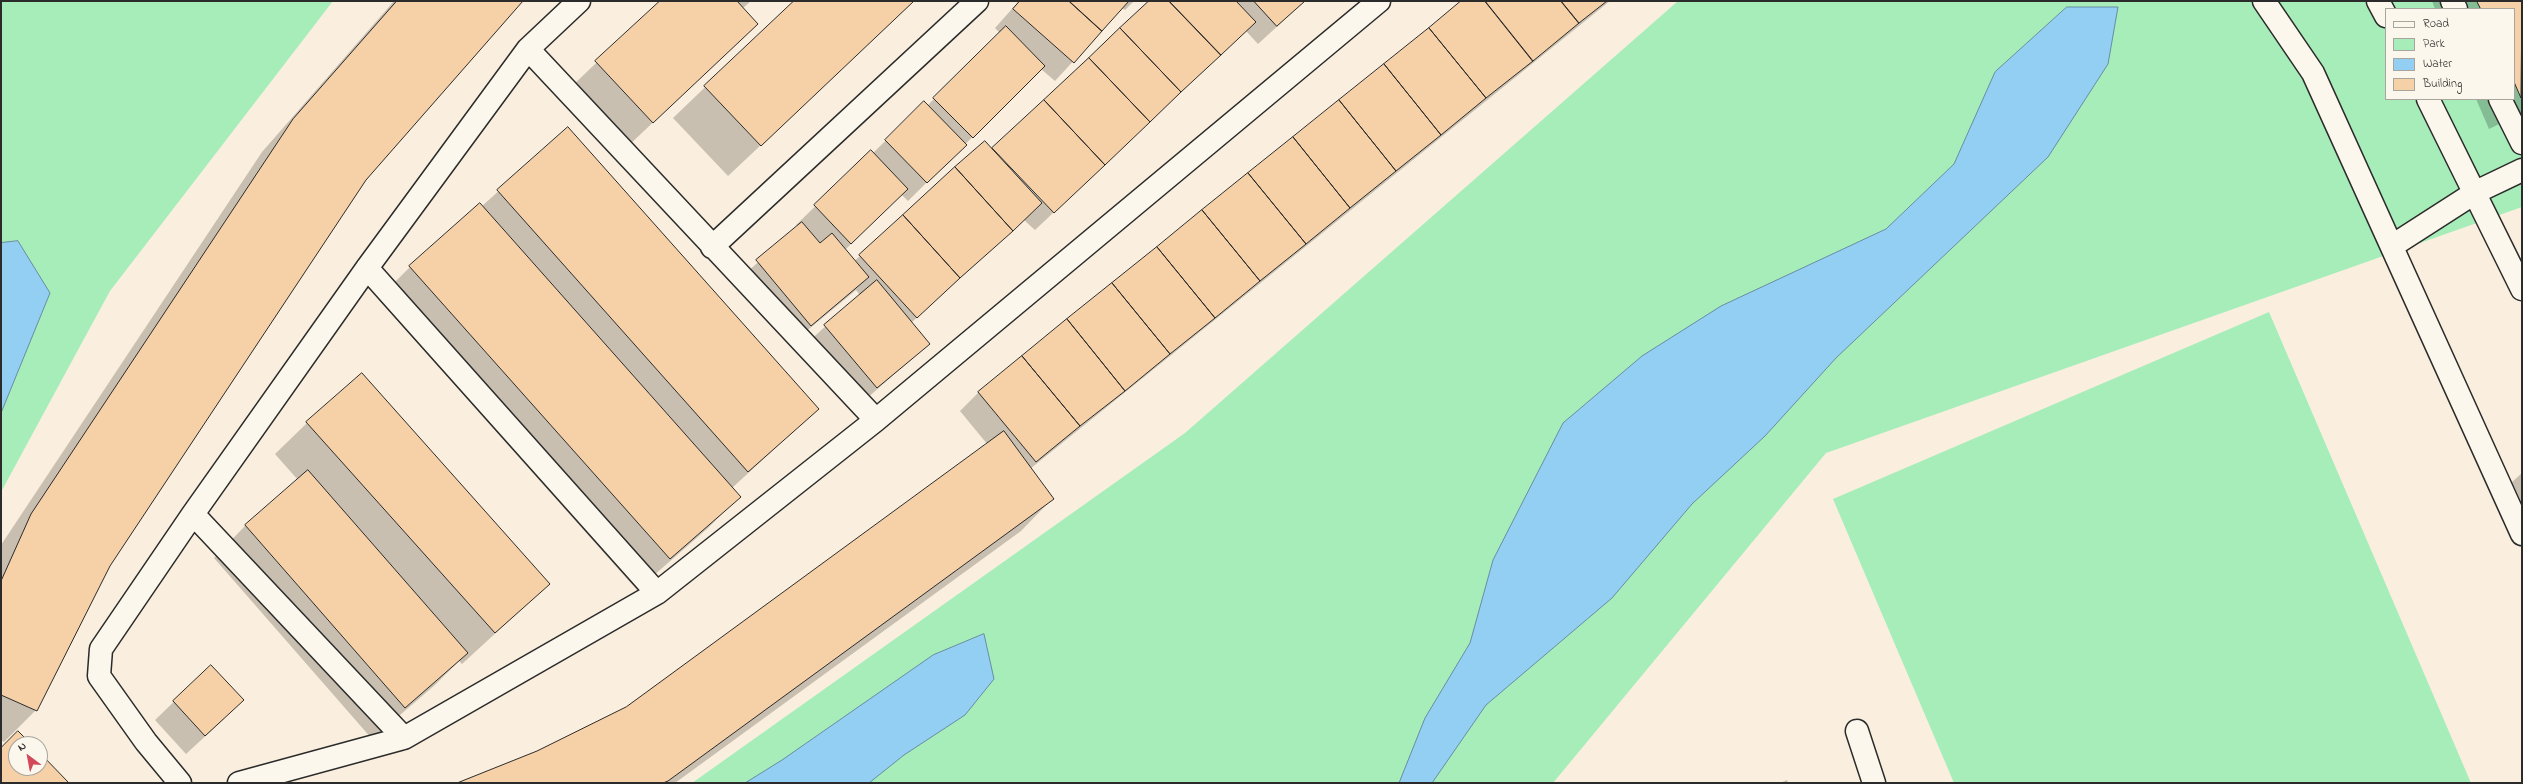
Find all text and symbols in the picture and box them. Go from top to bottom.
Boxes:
legend [2385,8,2515,100]
text: Road [2423,15,2449,33]
text: Park [2423,35,2445,53]
text: Water [2423,55,2452,73]
text: Building [2423,75,2462,93]
north arrow [8,736,48,776]
text: N [15,738,30,755]

